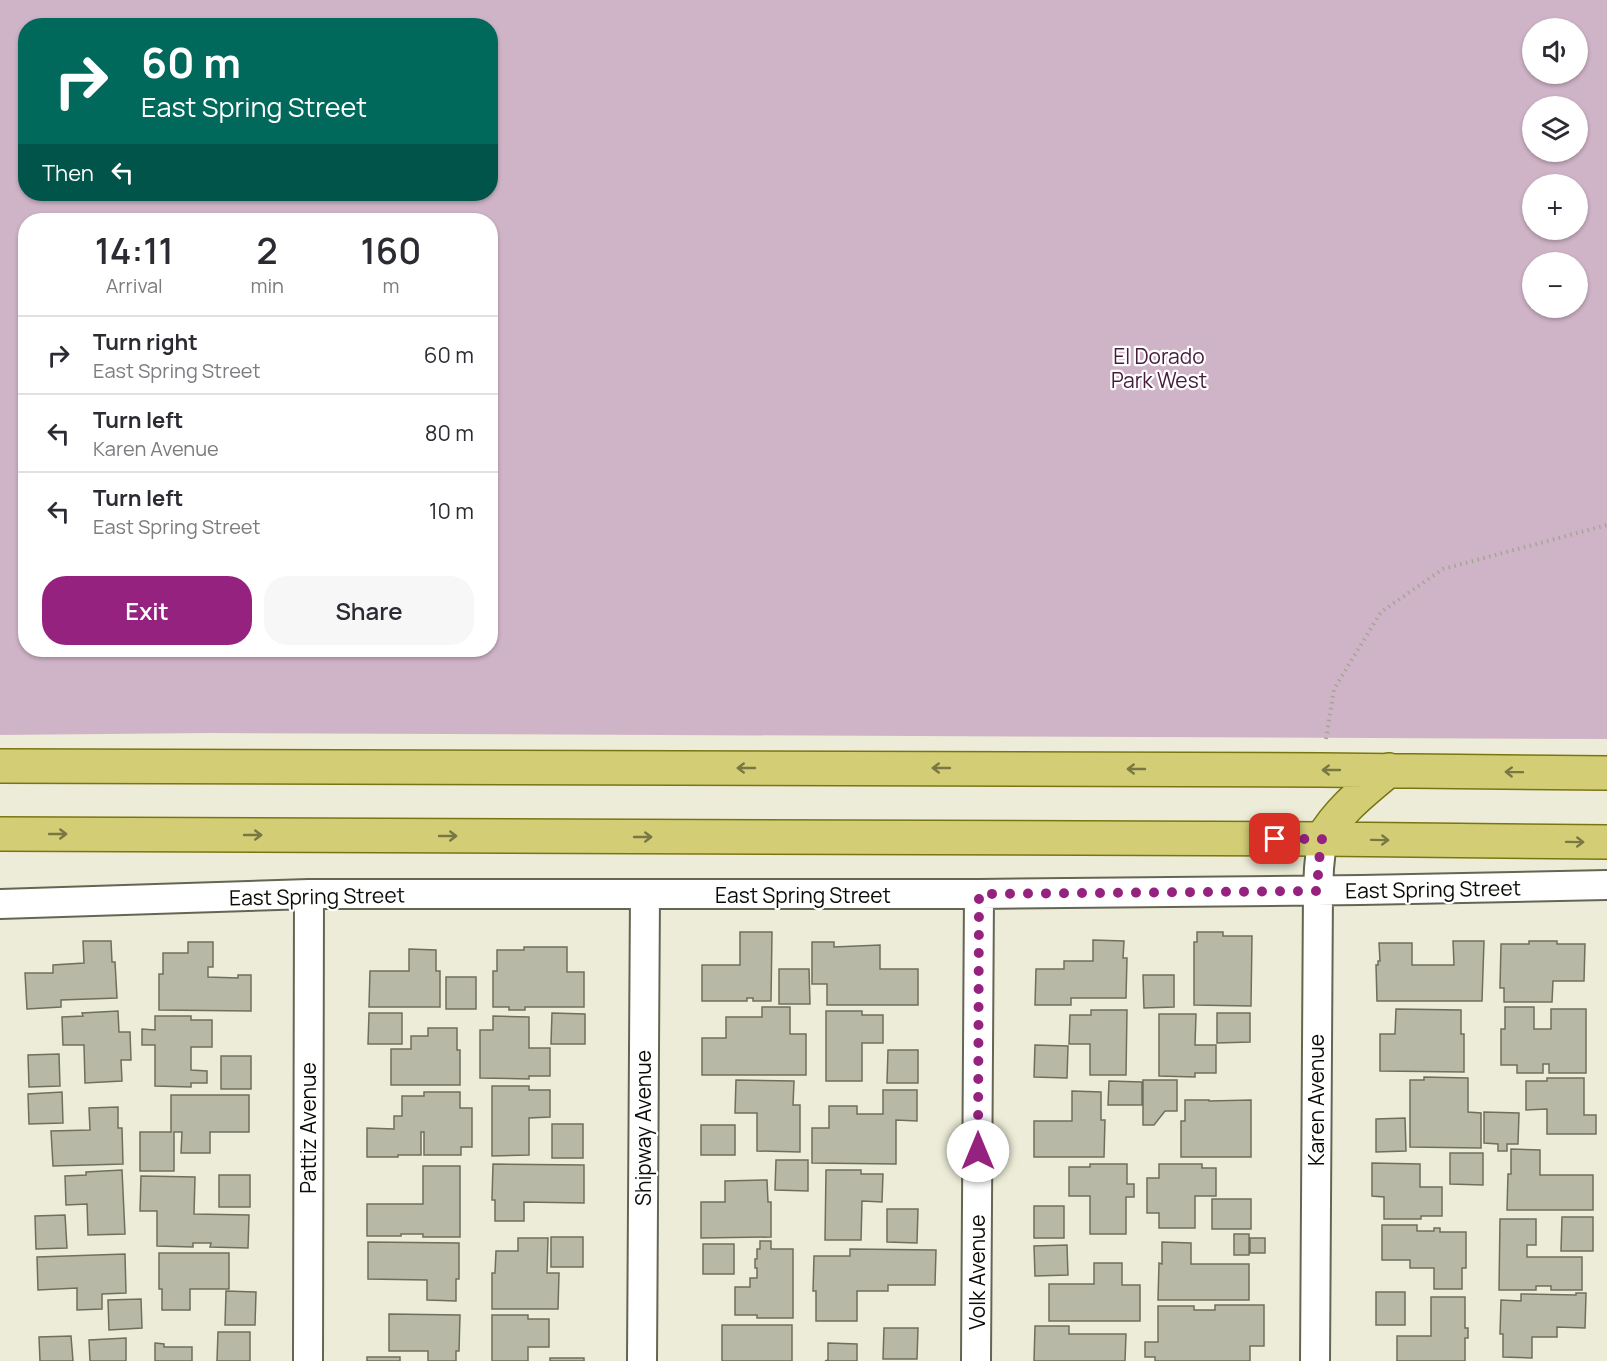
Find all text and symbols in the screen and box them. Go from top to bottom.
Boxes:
map controls [1522,18,1588,318]
button: sound [1522,18,1588,84]
text: 60 m [141,33,241,91]
icon: right [42,42,120,120]
text: East Spring Street [141,88,367,125]
button: layers [1522,96,1588,162]
icon: left [106,156,139,189]
text: Then [42,158,94,188]
button: + [1522,174,1588,240]
text: 14:11 [95,226,174,275]
text: 2 [257,226,278,275]
text: 160 [361,226,421,275]
button: − [1522,252,1588,318]
text: Arrival [106,272,163,299]
text: min [250,272,284,299]
text: m [382,272,399,299]
text: Turn right [93,327,198,357]
icon: right [42,339,75,372]
text: 60 m [424,340,474,370]
park label: El Dorado Park West [1111,342,1207,394]
text: East Spring Street [93,357,261,384]
text: Turn left [93,405,183,435]
icon: left [42,417,75,450]
text: 80 m [425,418,474,448]
text: Karen Avenue [93,435,219,462]
text: Turn left [93,483,183,513]
icon: left [42,495,75,528]
text: 10 m [429,496,474,526]
text: East Spring Street [93,513,261,540]
button: Exit [42,576,252,645]
button: Share [264,576,474,645]
one-way arrow [736,762,756,774]
one-way arrow [931,762,951,774]
one-way arrow [1126,763,1146,775]
one-way arrow [1321,764,1341,776]
one-way arrow [1504,766,1524,778]
pin [1249,813,1300,864]
icon: arrive [1258,822,1291,855]
one-way arrow [48,828,68,840]
one-way arrow [243,829,263,841]
one-way arrow [438,830,458,842]
one-way arrow [633,831,653,843]
one-way arrow [1370,834,1390,846]
one-way arrow [1565,836,1585,848]
street label: East Spring Street [1345,873,1521,905]
street label: East Spring Street [229,880,405,912]
street label: East Spring Street [715,881,891,909]
street label: Karen Avenue [1302,1034,1330,1166]
street label: Shipway Avenue [629,1050,657,1206]
street label: Pattiz Avenue [294,1062,322,1194]
position arrow [946,1119,1010,1183]
street label: Volk Avenue [963,1214,991,1330]

